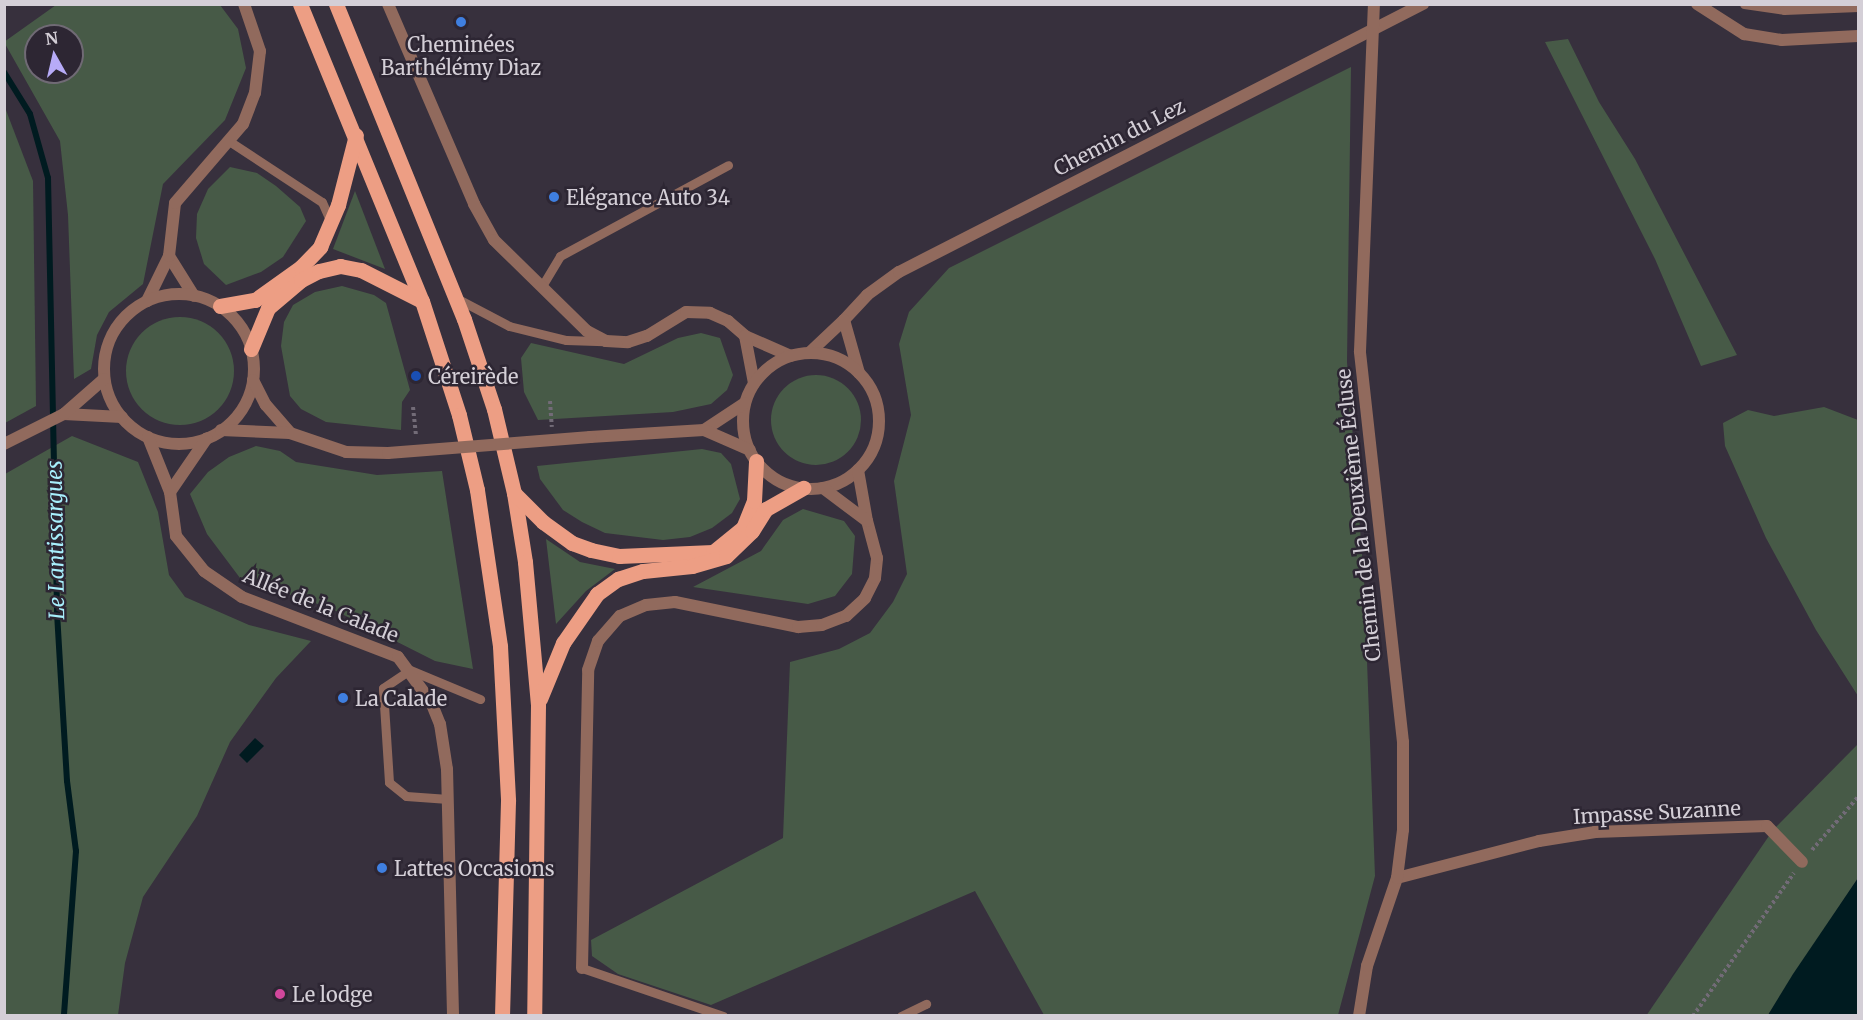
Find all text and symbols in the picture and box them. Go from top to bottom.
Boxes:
marker: Cheminées Barthélémy Diaz [454,15,468,29]
north arrow [24,24,84,84]
text: N [44,27,59,49]
place label: Cheminées Barthélémy Diaz [381,32,541,79]
street label: Chemin du Lez [1049,94,1189,180]
place label: Elégance Auto 34 [566,185,730,209]
marker: Elégance Auto 34 [547,190,561,204]
place label: Céreirède [428,364,519,388]
street label: Chemin de la Deuxième Écluse [1331,368,1385,662]
marker: Céreirède [409,369,423,383]
water label: Le Lantissargues [42,460,70,620]
street label: Allée de la Calade [240,563,402,647]
place label: La Calade [355,686,447,710]
marker: La Calade [336,691,350,705]
street label: Impasse Suzanne [1573,796,1741,828]
place label: Lattes Occasions [394,856,554,880]
marker: Lattes Occasions [375,861,389,875]
place label: Le lodge [292,982,373,1006]
marker: Le lodge [273,987,287,1001]

